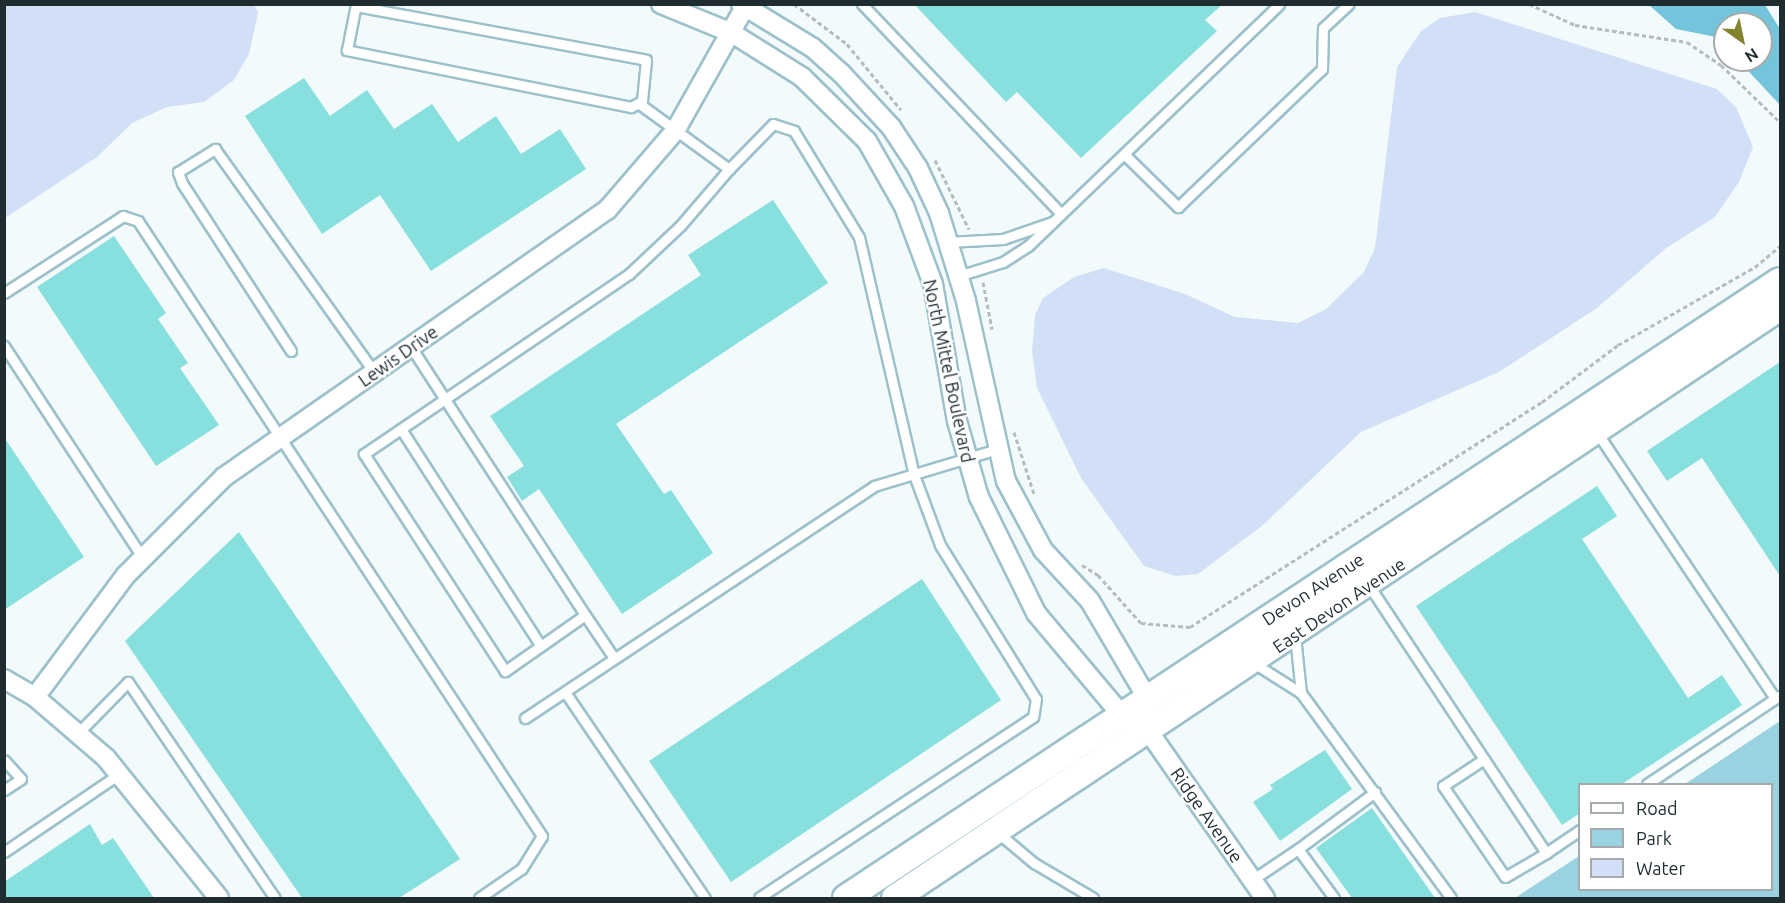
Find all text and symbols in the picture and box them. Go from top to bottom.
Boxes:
north arrow [1713,12,1773,72]
text: N [1742,45,1762,66]
street label: North Mittel Boulevard [919,277,979,465]
street label: Lewis Drive [354,321,442,391]
street label: Devon Avenue [1258,548,1368,630]
street label: East Devon Avenue [1269,553,1409,657]
street label: Ridge Avenue [1166,763,1248,867]
legend [1578,783,1773,891]
text: Road [1636,798,1678,818]
text: Park [1636,828,1672,848]
text: Water [1636,858,1685,878]

